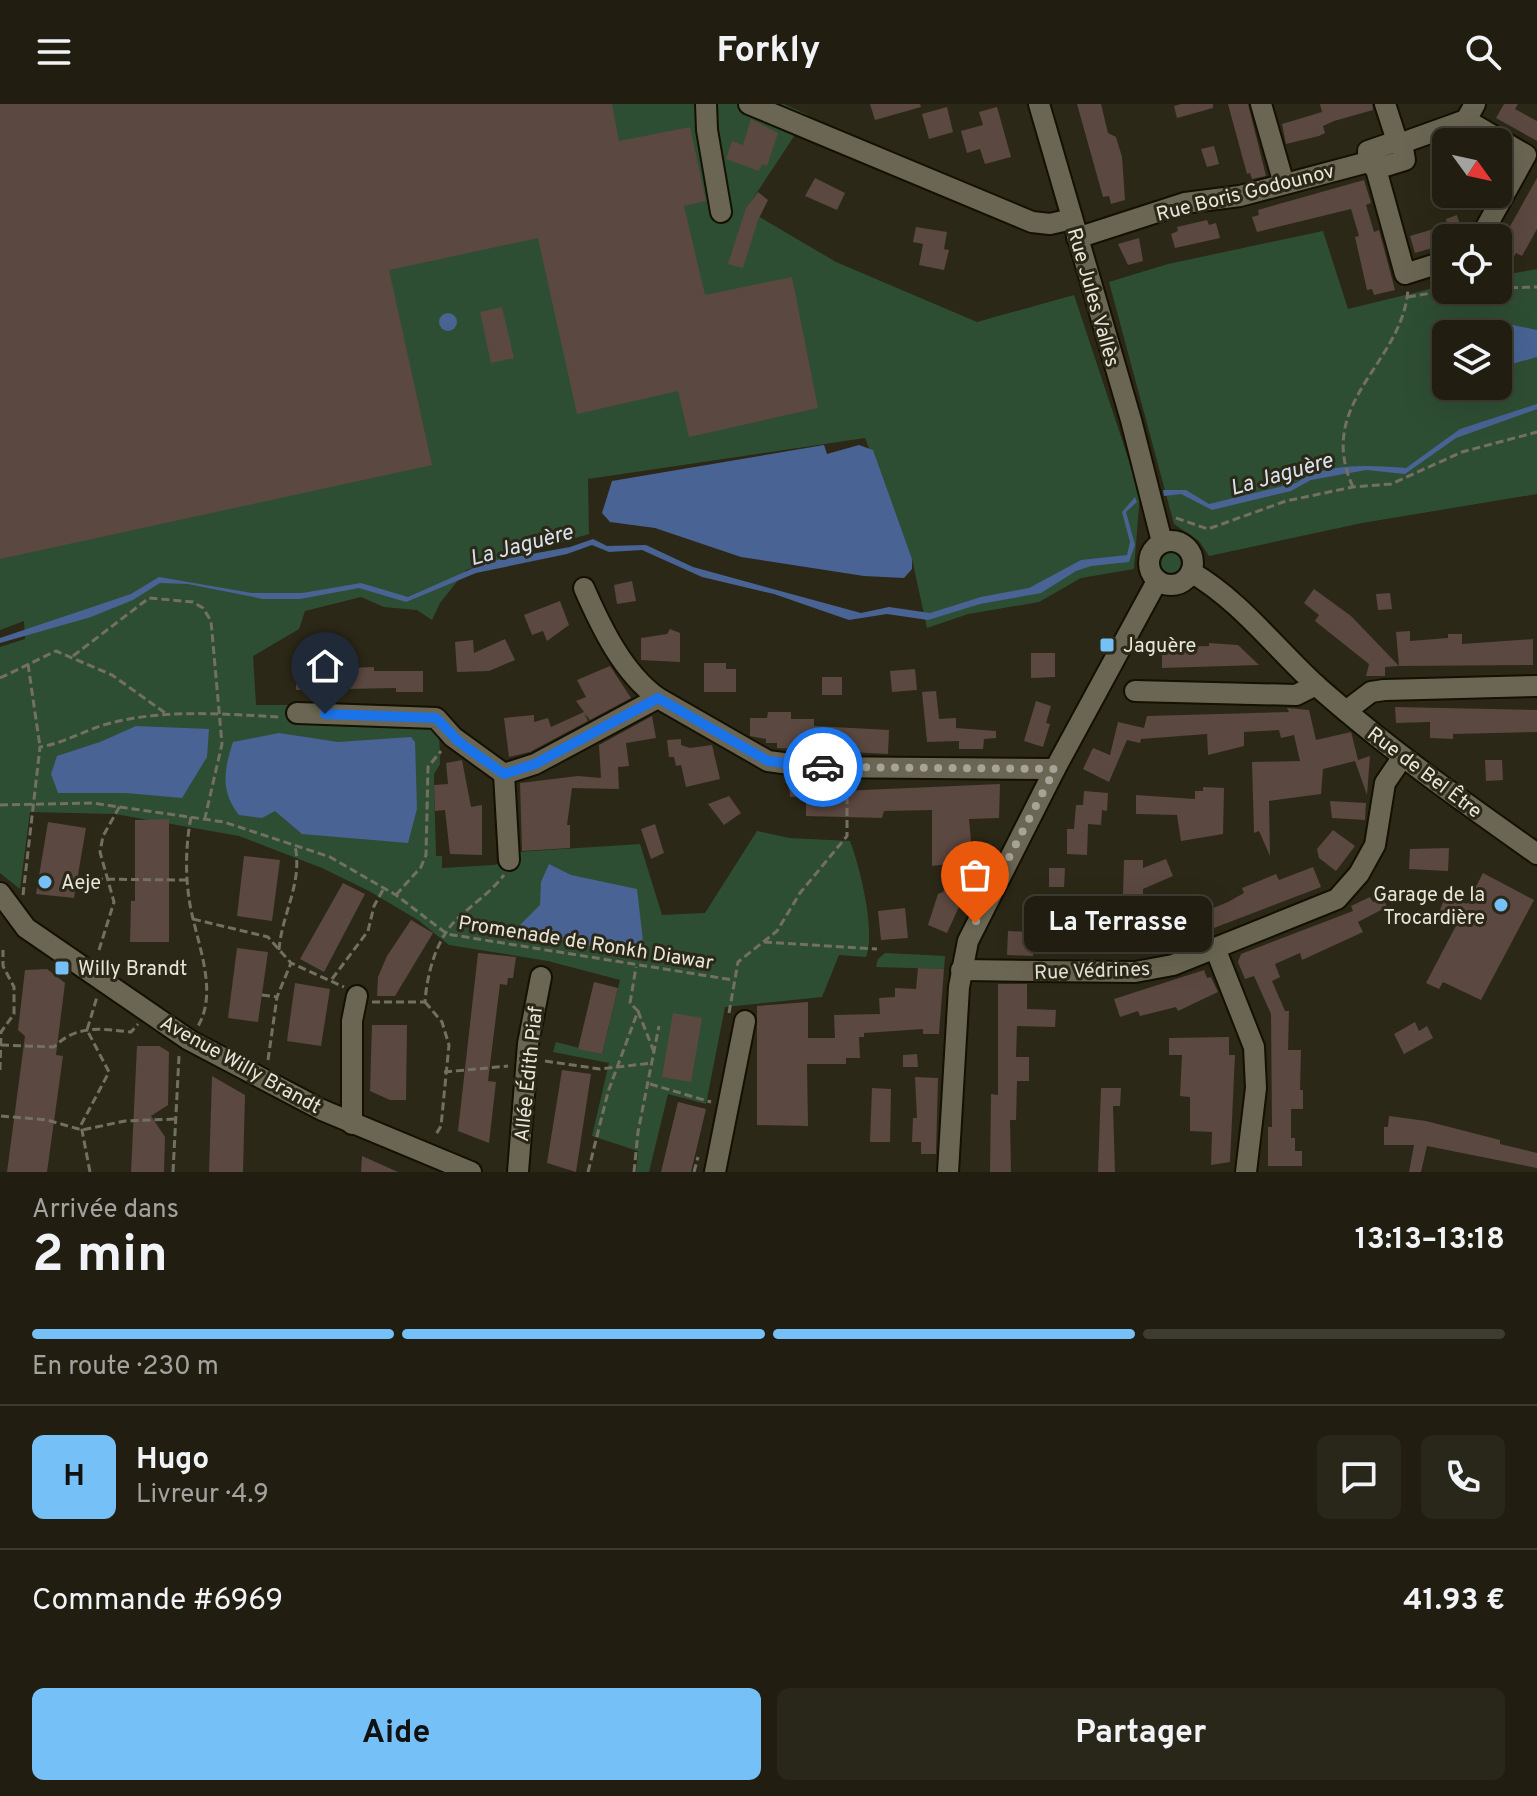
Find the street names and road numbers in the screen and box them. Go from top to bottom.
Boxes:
street label: Rue Boris Godounov [1154,159,1337,229]
street label: Rue Jules Vallès [1060,225,1124,370]
street label: Rue de Bel Être [1361,720,1488,825]
street label: Promenade de Ronkh Diawar [456,911,715,977]
street label: Rue Védrines [1034,957,1151,987]
street label: Allée Édith Piaf [508,1005,550,1143]
street label: Avenue Willy Brandt [155,1011,325,1121]

